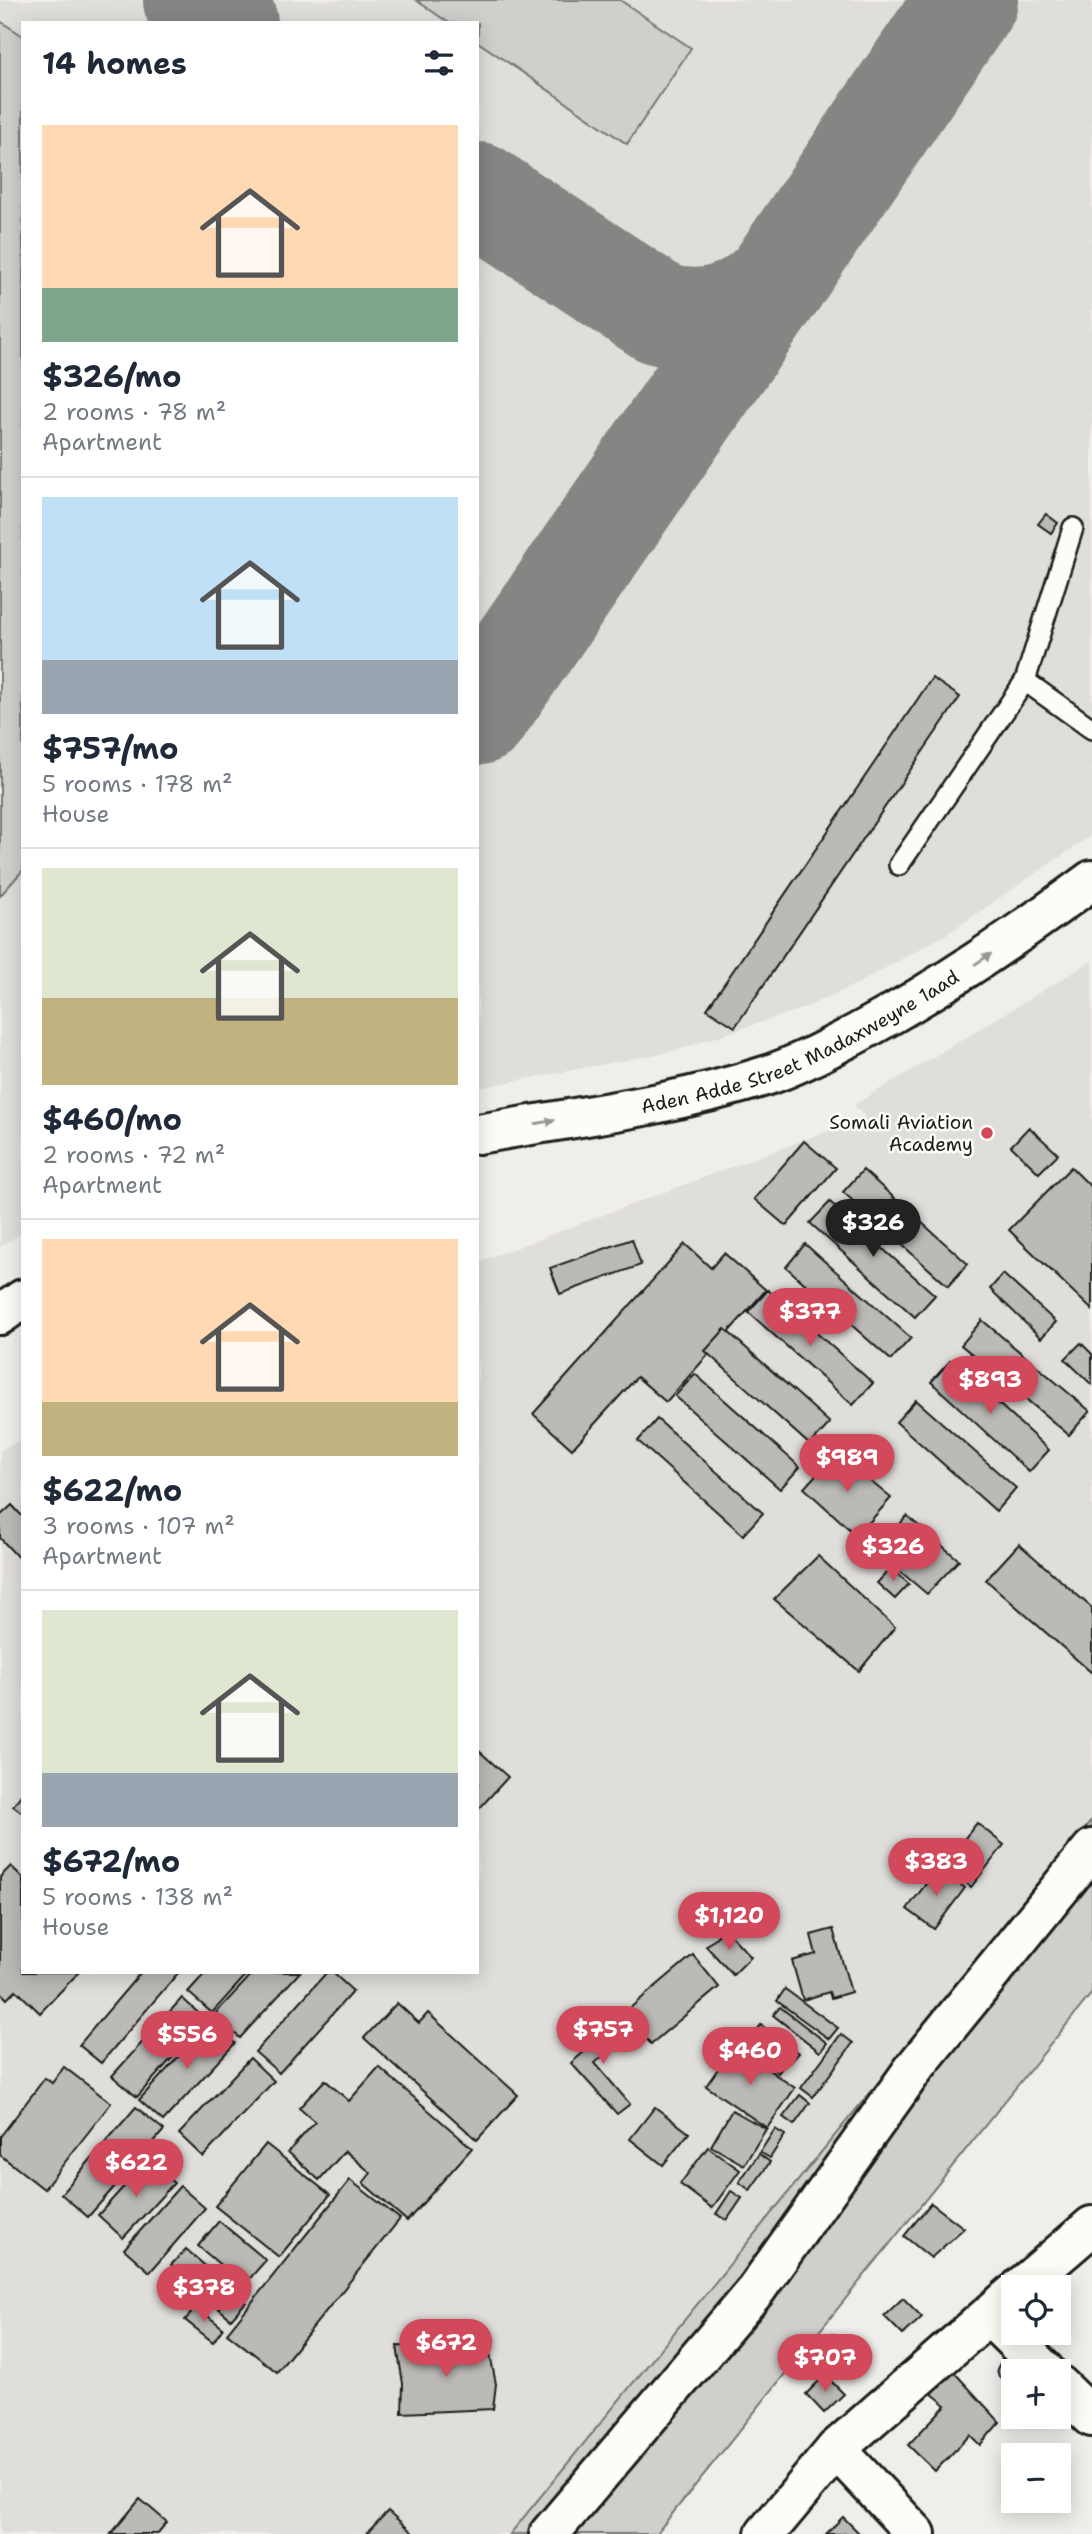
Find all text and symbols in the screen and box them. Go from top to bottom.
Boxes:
text: 14 homes [42,43,187,84]
icon: filters [420,44,458,82]
icon: home [187,170,313,296]
text: $326/mo [42,356,182,397]
text: 2 rooms · 78 m² [42,397,226,427]
text: Apartment [42,427,162,457]
icon: home [187,542,313,668]
text: $757/mo [42,728,179,769]
text: 5 rooms · 178 m² [42,769,233,799]
text: House [42,799,110,829]
icon: home [187,913,313,1039]
one-way arrow [973,953,992,966]
street label: Aden Adde Street Madaxweyne 1aad [639,964,964,1119]
text: $460/mo [42,1099,182,1140]
place label: Somali Aviation Academy [829,1110,973,1157]
one-way arrow [534,1116,556,1127]
marker: Somali Aviation Academy [979,1125,995,1141]
text: 2 rooms · 72 m² [42,1140,225,1170]
text: Apartment [42,1170,162,1200]
pin: $326 [832,1200,914,1259]
text: $326 [842,1207,904,1237]
icon: home [187,1284,313,1410]
pin: $377 [769,1288,851,1348]
text: $377 [779,1296,841,1326]
pin: $893 [949,1356,1031,1416]
text: $893 [958,1364,1022,1394]
pin: $989 [806,1434,888,1494]
text: $989 [815,1442,879,1472]
text: $622/mo [42,1470,182,1511]
text: 3 rooms · 107 m² [42,1511,235,1541]
pin: $326 [852,1524,934,1583]
text: $326 [862,1531,924,1561]
text: Apartment [42,1541,162,1571]
icon: home [187,1655,313,1781]
pin: $383 [895,1839,977,1898]
text: $672/mo [42,1841,180,1882]
text: $383 [904,1846,968,1876]
text: 5 rooms · 138 m² [42,1882,233,1912]
pin: $1,120 [672,1892,786,1952]
text: $1,120 [694,1900,764,1930]
text: House [42,1912,110,1942]
pin: $757 [562,2007,644,2066]
pin: $556 [146,2011,228,2071]
text: $757 [572,2014,634,2044]
text: $556 [157,2019,217,2049]
pin: $460 [709,2028,791,2087]
text: $460 [718,2035,782,2065]
pin: $622 [95,2140,177,2199]
text: $622 [104,2147,168,2177]
pin: $378 [163,2264,245,2324]
text: $378 [173,2272,235,2302]
map controls [1001,2275,1071,2513]
button: locate [1001,2275,1071,2345]
pin: $672 [405,2320,487,2379]
text: $672 [415,2327,477,2357]
pin: $707 [784,2334,866,2394]
text: $707 [793,2342,857,2372]
button: + [1001,2359,1071,2429]
button: − [1001,2443,1071,2513]

